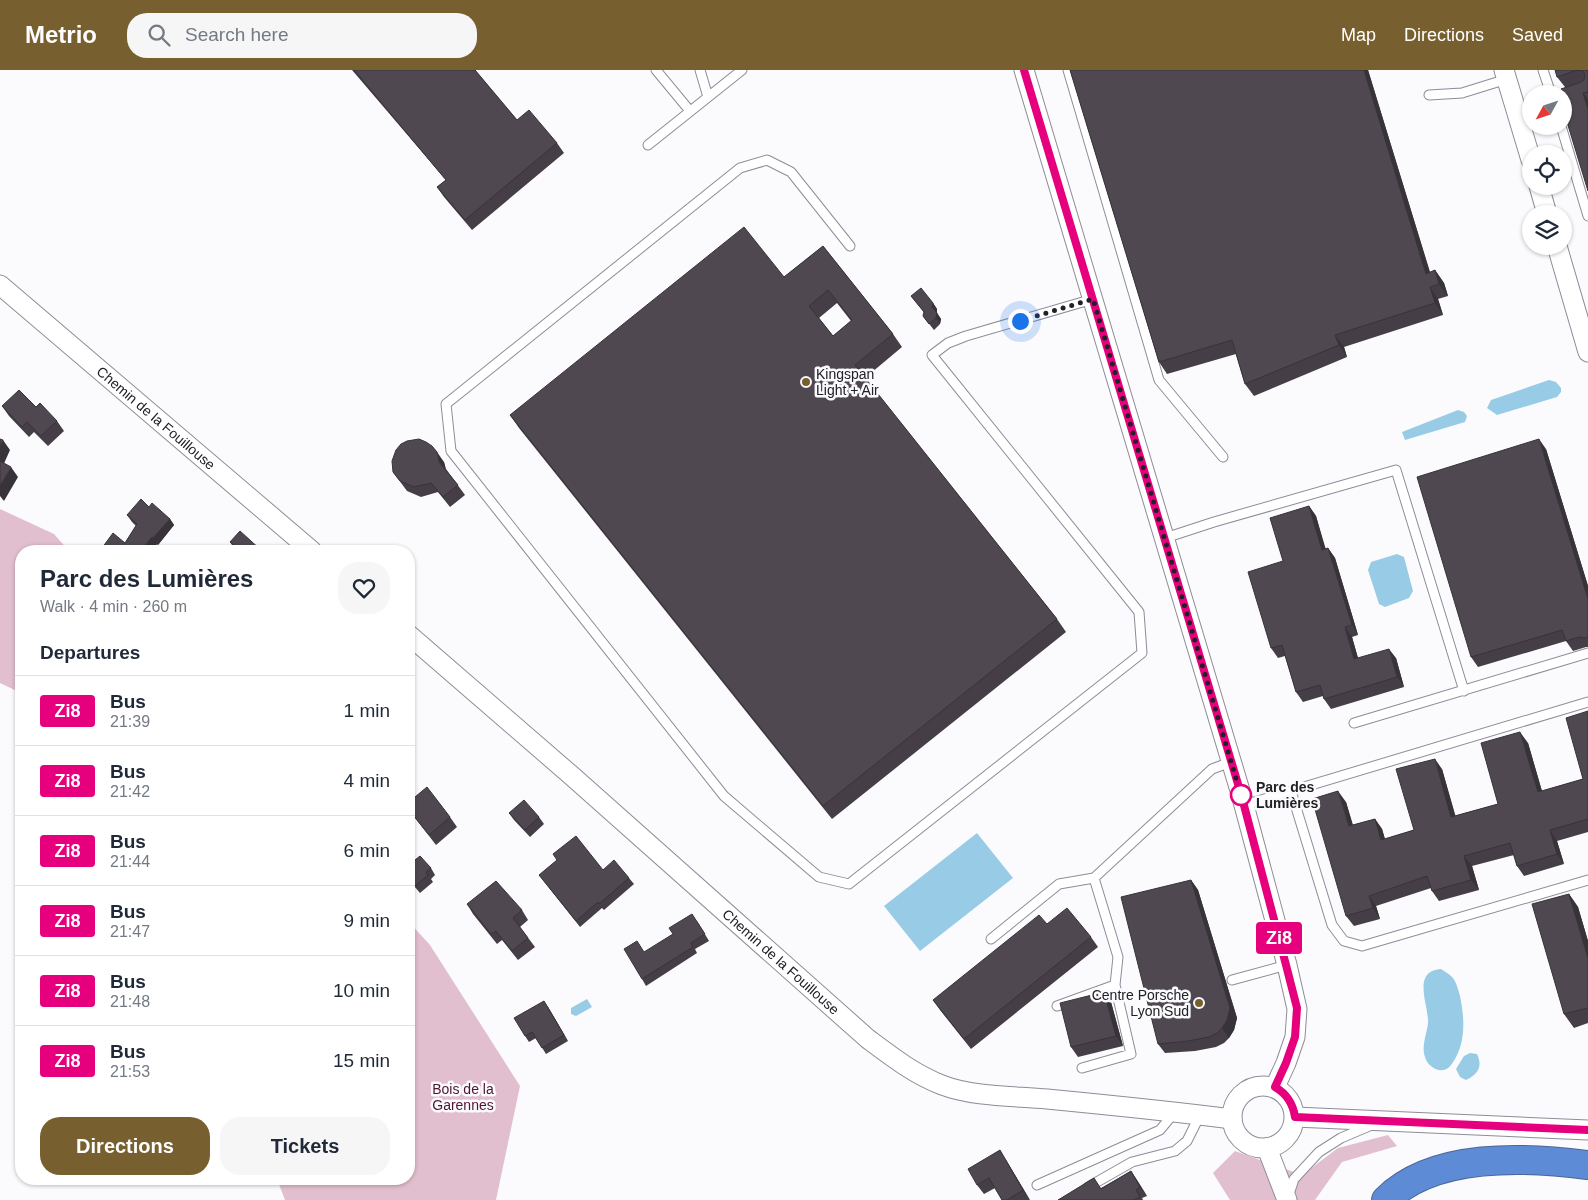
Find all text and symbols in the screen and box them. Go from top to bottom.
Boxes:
search box [127,13,477,58]
text: Metrio [25,21,97,48]
icon: search [145,21,173,49]
text: Search here [185,24,289,45]
text: Map [1341,25,1376,45]
text: Directions [1404,25,1484,45]
text: Saved [1512,25,1563,45]
north arrow [1522,85,1572,135]
map controls [1522,85,1572,255]
button: locate [1522,145,1572,195]
button: layers [1522,205,1572,255]
your location [1008,309,1033,334]
street label: Chemin de la Fouillouse [94,363,219,473]
place label: Kingspan Light + Air [816,366,879,398]
marker: Kingspan Light + Air [800,376,812,388]
button: heart [338,562,390,614]
text: Parc des Lumières [40,565,253,592]
text: Walk · 4 min · 260 m [40,598,187,615]
text: Departures [40,642,140,663]
text: Bus [110,691,146,712]
text: 1 min [344,700,390,721]
text: Zi8 [54,701,81,721]
text: 21:39 [110,713,150,730]
text: Bus [110,761,146,782]
text: 4 min [344,770,390,791]
text: Zi8 [54,771,81,791]
place label: Parc des Lumières [1256,779,1318,811]
text: 21:42 [110,783,150,800]
marker: Parc des Lumières [1230,784,1252,806]
text: Bus [110,831,146,852]
text: 6 min [344,840,390,861]
text: Zi8 [54,841,81,861]
text: 21:44 [110,853,150,870]
text: Bus [110,901,146,922]
street label: Chemin de la Fouillouse [719,906,843,1018]
text: 9 min [344,910,390,931]
text: Zi8 [54,911,81,931]
line badge: Zi8 [1250,922,1308,954]
text: 21:47 [110,923,150,940]
text: Zi8 [1266,928,1292,948]
text: Bus [110,971,146,992]
text: 10 min [333,980,390,1001]
text: Zi8 [54,981,81,1001]
place label: Centre Porsche Lyon Sud [1092,987,1189,1019]
text: 21:48 [110,993,150,1010]
marker: Centre Porsche Lyon Sud [1193,997,1205,1009]
text: Bus [110,1041,146,1062]
text: 15 min [333,1050,390,1071]
text: Zi8 [54,1051,81,1071]
text: 21:53 [110,1063,150,1080]
park label: Bois de la Garennes [432,1081,494,1113]
button: Directions [40,1117,210,1175]
button: Tickets [220,1117,390,1175]

